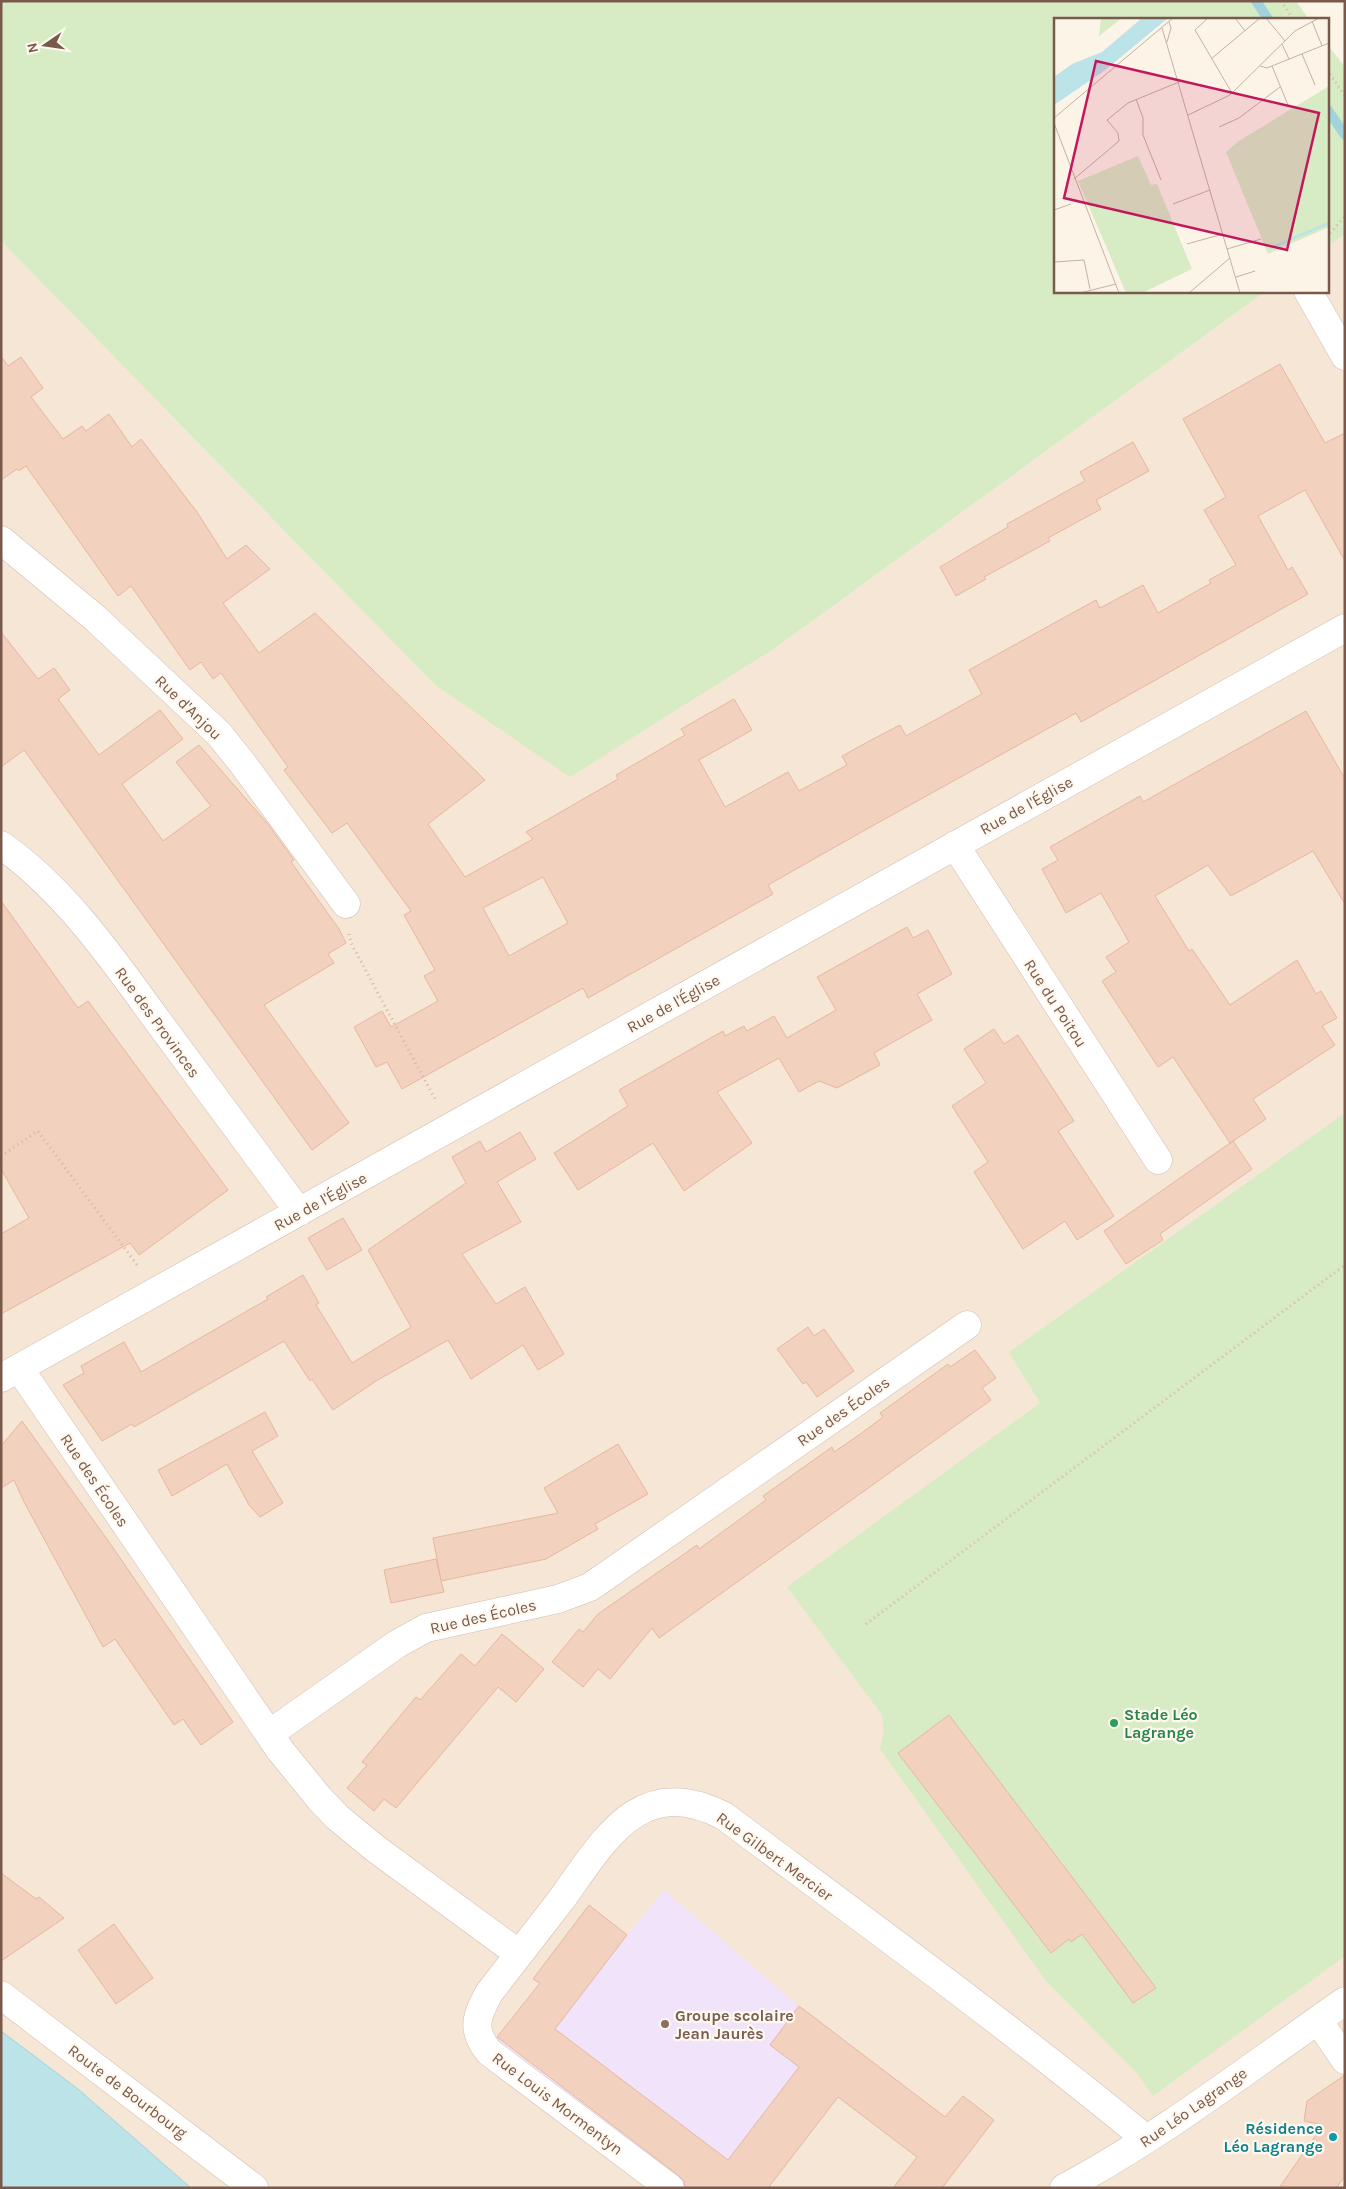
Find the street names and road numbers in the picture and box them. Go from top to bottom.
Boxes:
street label: Rue d'Anjou [151,671,226,744]
street label: Rue de l'Église [976,772,1076,839]
street label: Rue du Poitou [1020,956,1091,1051]
street label: Rue des Provinces [111,963,204,1081]
street label: Rue de l'Église [623,970,723,1037]
street label: Rue de l'Église [270,1168,370,1235]
street label: Rue des Écoles [793,1373,893,1450]
street label: Rue des Écoles [56,1430,133,1531]
street label: Rue des Écoles [428,1595,538,1638]
street label: Rue Gilbert Mercier [713,1808,837,1905]
street label: Route de Bourbourg [64,2040,191,2142]
street label: Rue Louis Mormentyn [489,2048,627,2159]
street label: Rue Léo Lagrange [1136,2063,1251,2151]

